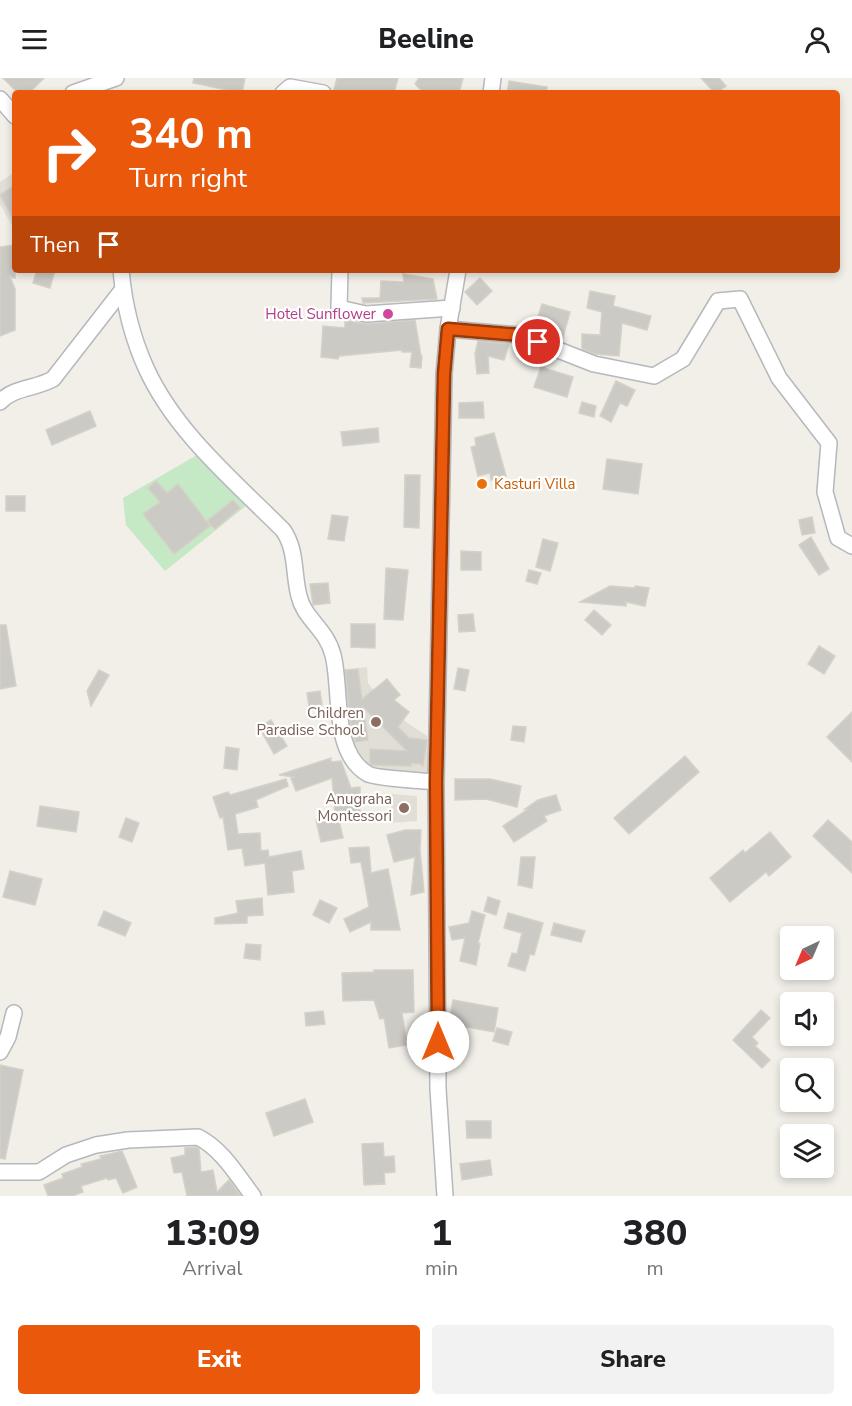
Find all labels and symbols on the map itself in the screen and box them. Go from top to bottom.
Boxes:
place label: Hotel Sunflower [265,304,377,324]
marker: Hotel Sunflower [381,307,395,321]
pin [512,316,563,367]
place label: Kasturi Villa [494,474,575,494]
marker: Kasturi Villa [475,477,489,491]
place label: Children Paradise School [257,703,365,740]
marker: Children Paradise School [369,715,383,729]
place label: Anugraha Montessori [318,789,392,826]
marker: Anugraha Montessori [397,801,411,815]
north arrow [780,926,834,980]
position arrow [406,1010,470,1074]

